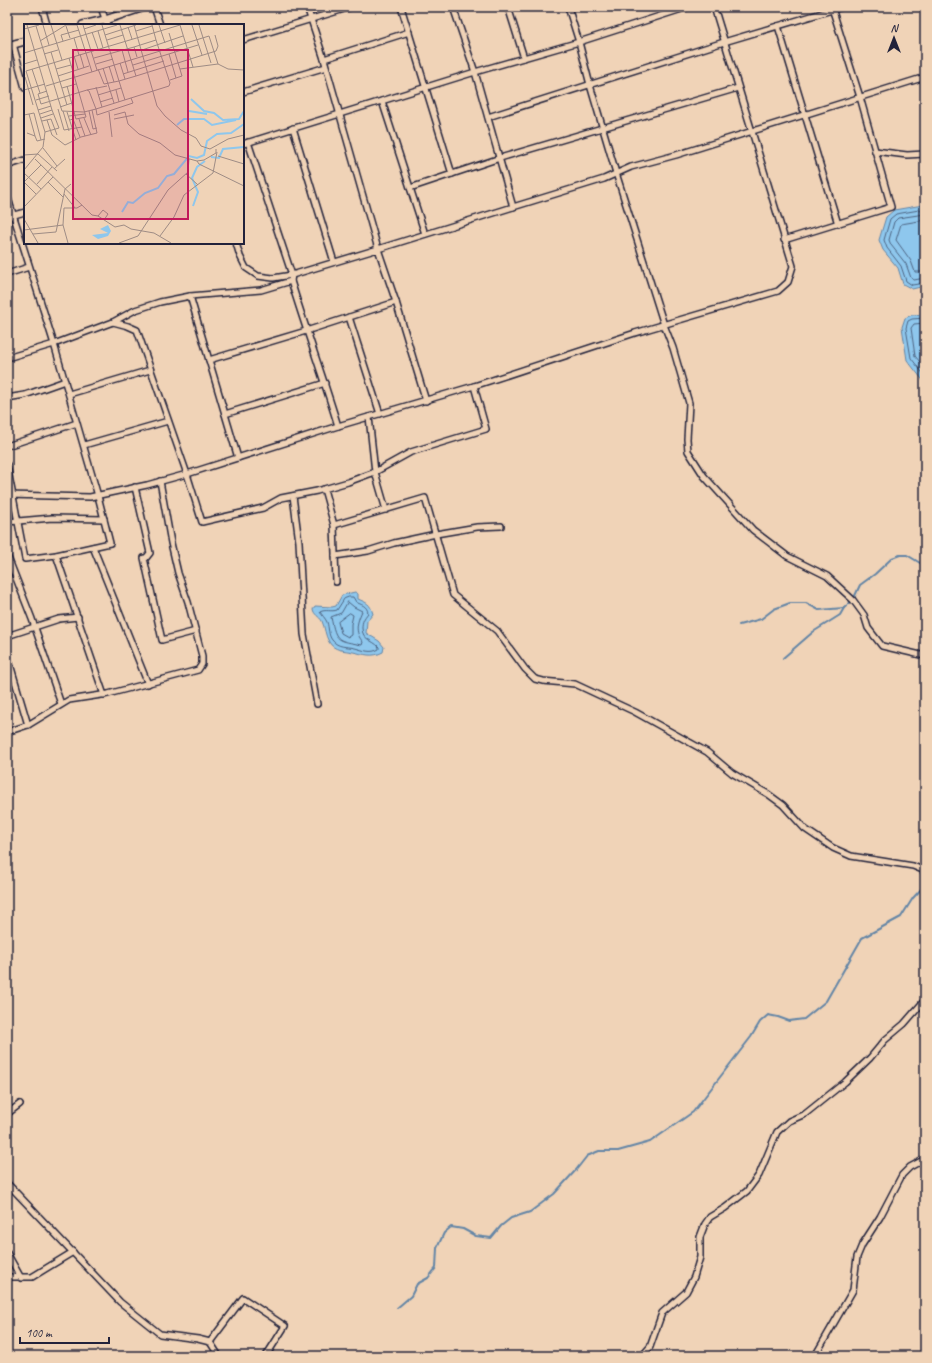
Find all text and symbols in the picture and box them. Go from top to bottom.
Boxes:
north arrow [874,18,914,58]
text: N [891,21,900,35]
inset map [24,24,244,244]
scale bar [20,1319,109,1345]
text: 100 m [26,1325,53,1341]

